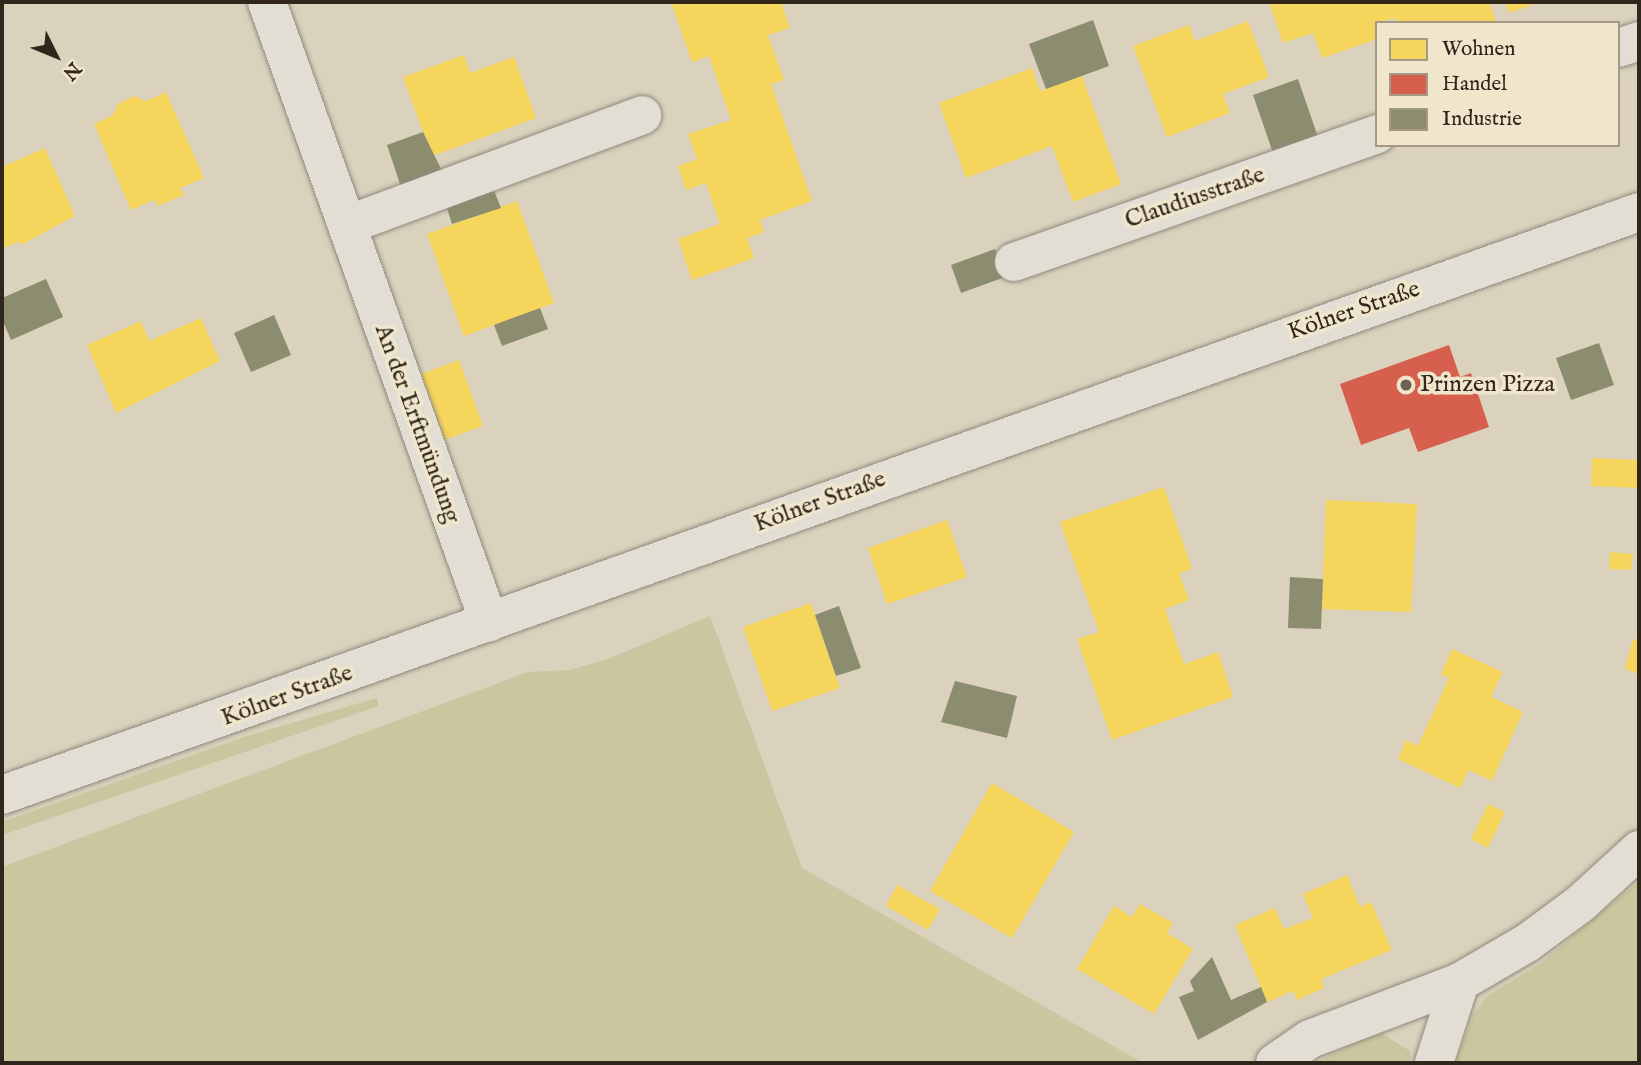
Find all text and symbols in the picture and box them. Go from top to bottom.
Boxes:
north arrow [21,21,91,91]
legend [1375,21,1620,147]
text: Wohnen [1442,36,1515,63]
text: N [57,56,86,85]
text: Handel [1442,71,1507,98]
text: Industrie [1442,106,1522,133]
street label: Claudiusstraße [1121,161,1269,235]
street label: Kölner Straße [1284,275,1424,347]
street label: An der Erftmündung [368,321,466,527]
place label: Prinzen Pizza [1420,371,1555,399]
marker: Prinzen Pizza [1398,377,1414,393]
street label: Kölner Straße [750,465,890,539]
street label: Kölner Straße [217,659,357,733]

